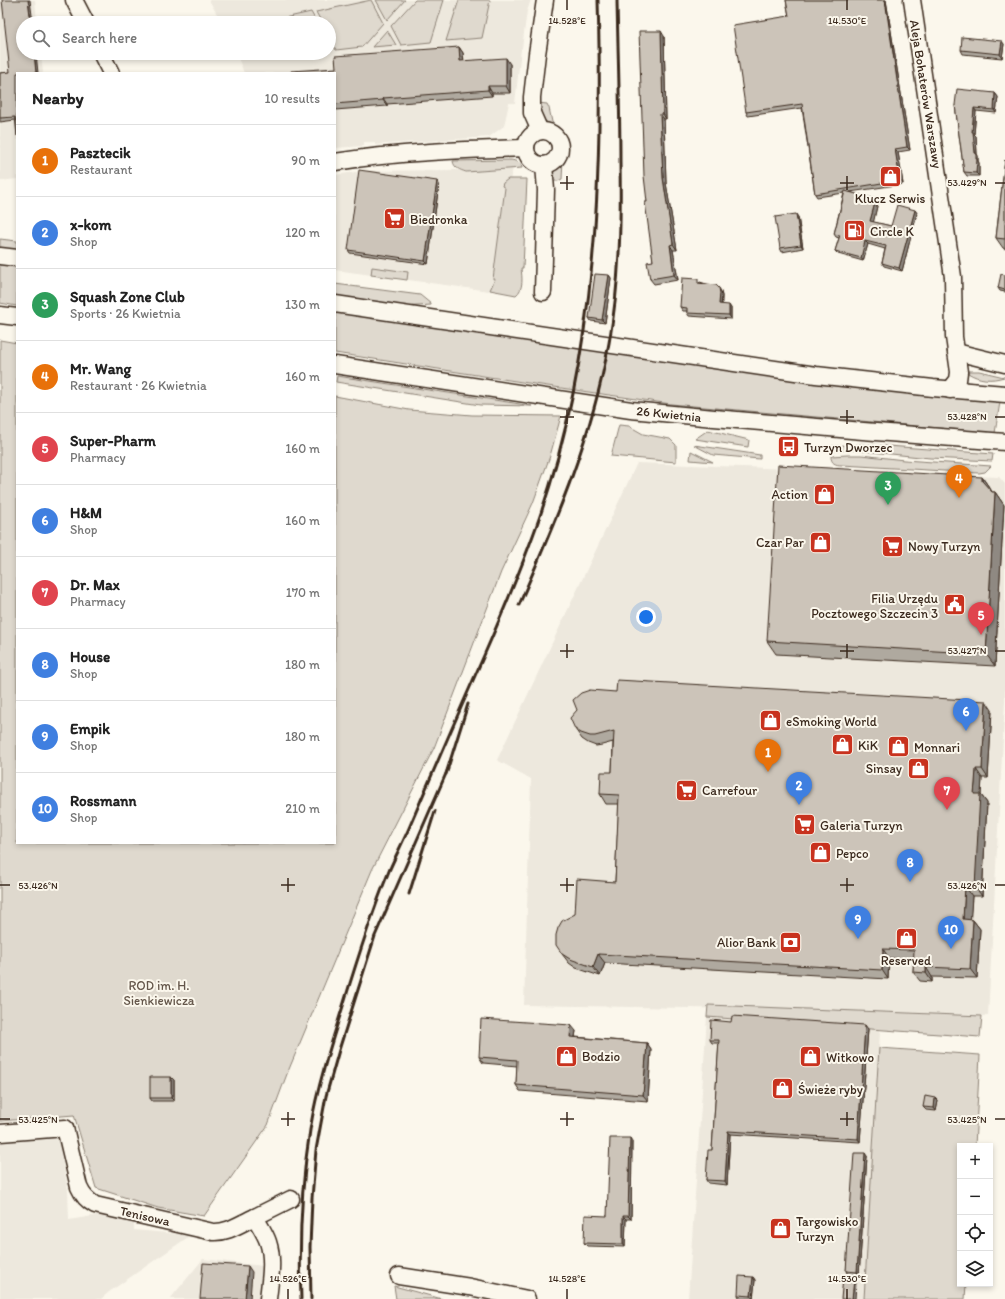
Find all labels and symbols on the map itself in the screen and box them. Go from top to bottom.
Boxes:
text: 14.528°E [548,14,586,27]
text: 14.530°E [828,14,867,27]
street label: Aleja Bohaterów Warszawy [907,19,945,169]
shop icon: Klucz Serwis [877,163,903,189]
text: 53.429°N [947,176,987,189]
place label: Klucz Serwis [855,191,925,206]
supermarket icon: Biedronka [382,206,408,232]
place label: Biedronka [410,212,468,227]
fuel station icon: Circle K [841,218,867,244]
place label: Circle K [870,224,915,239]
street label: 26 Kwietnia [636,403,703,425]
text: 53.428°N [947,410,987,423]
bus stop icon: Turzyn Dworzec [775,434,801,460]
place label: Turzyn Dworzec [804,440,893,455]
pin: 4 [946,465,972,498]
pin: 3 [875,472,901,505]
shop icon: Action [811,481,837,507]
place label: Action [771,487,809,502]
shop icon: Czar Par [807,529,833,555]
supermarket icon: Nowy Turzyn [879,533,905,559]
place label: Czar Par [756,535,805,550]
place label: Nowy Turzyn [908,539,981,554]
place label: Filia Urzędu Pocztowego Szczecin 3 [811,591,938,621]
public building icon: Filia Urzędu Pocztowego Szczecin 3 [941,592,967,618]
pin: 5 [968,602,994,635]
your location [636,607,656,627]
text: 53.427°N [947,644,987,657]
pin: 6 [953,698,979,731]
shop icon: eSmoking World [757,708,783,734]
place label: eSmoking World [786,714,877,729]
shop icon: KiK [829,732,855,758]
shop icon: Monnari [885,734,911,760]
place label: KiK [858,738,878,753]
pin: 1 [755,739,781,772]
place label: Monnari [914,740,960,755]
shop icon: Sinsay [905,755,931,781]
place label: Sinsay [866,761,902,776]
pin: 2 [786,772,812,805]
supermarket icon: Carrefour [673,777,699,803]
pin: 7 [934,777,960,810]
place label: Carrefour [702,783,758,798]
supermarket icon: Galeria Turzyn [792,812,818,838]
place label: Galeria Turzyn [820,818,903,833]
shop icon: Pepco [808,840,834,866]
place label: Pepco [836,846,869,861]
pin: 8 [897,849,923,882]
text: 53.426°N [18,879,58,892]
text: 53.426°N [947,879,987,892]
pin: 9 [845,906,871,939]
pin: 10 [938,916,964,949]
shop icon: Reserved [893,925,919,951]
bank icon: Alior Bank [778,929,804,955]
place label: Alior Bank [717,935,776,950]
place label: Reserved [881,953,931,968]
park label: ROD im. H. Sienkiewicza [123,978,195,1008]
shop icon: Bodzio [554,1043,580,1069]
shop icon: Witkowo [797,1044,823,1070]
place label: Bodzio [582,1049,620,1064]
place label: Witkowo [826,1050,874,1065]
shop icon: Świeże ryby [769,1076,795,1102]
place label: Świeże ryby [798,1082,863,1097]
text: 53.425°N [18,1113,58,1126]
text: 53.425°N [947,1113,987,1126]
street label: Tenisowa [119,1203,172,1229]
place label: Targowisko Turzyn [796,1214,859,1244]
shop icon: Targowisko Turzyn [768,1215,794,1241]
text: 14.526°E [269,1272,307,1285]
text: 14.528°E [548,1272,586,1285]
text: 14.530°E [828,1272,867,1285]

